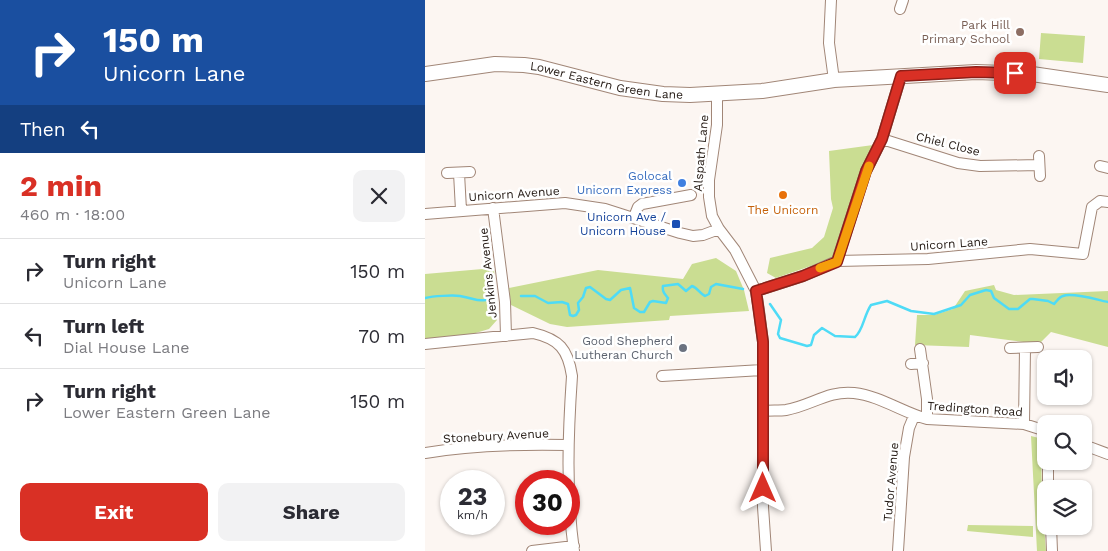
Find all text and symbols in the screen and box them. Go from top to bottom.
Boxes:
place label: Park Hill Primary School [922,18,1010,46]
text: 150 m [103,19,204,61]
icon: right [20,20,85,85]
marker: Park Hill Primary School [1014,26,1026,38]
pin [994,52,1036,94]
street label: Lower Eastern Green Lane [529,59,683,102]
icon: arrive [1001,59,1029,87]
text: Unicorn Lane [103,61,245,86]
street label: Alspath Lane [691,114,711,192]
icon: left [76,115,104,143]
text: Then [20,118,66,141]
street label: Chiel Close [915,129,982,159]
text: 2 min [20,168,102,203]
place label: Golocal Unicorn Express [577,169,672,197]
button: close [353,170,405,222]
marker: Golocal Unicorn Express [676,177,688,189]
street label: Unicorn Avenue [468,184,560,204]
marker: The Unicorn [777,189,789,201]
place label: The Unicorn [748,203,818,217]
text: 460 m · 18:00 [20,205,125,224]
place label: Unicorn Ave / Unicorn House [580,210,666,238]
marker: Unicorn Ave / Unicorn House [670,218,682,230]
street label: Jenkins Avenue [476,227,500,319]
street label: Unicorn Lane [910,234,988,254]
text: Turn right [63,250,156,273]
icon: right [20,257,48,285]
text: 150 m [350,260,405,283]
text: Unicorn Lane [63,273,167,292]
text: Turn left [63,315,144,338]
icon: left [20,322,48,350]
text: 70 m [358,325,405,348]
place label: Good Shepherd Lutheran Church [574,334,673,362]
text: Dial House Lane [63,338,190,357]
marker: Good Shepherd Lutheran Church [677,342,689,354]
map controls [1037,350,1092,535]
button: sound [1037,350,1092,405]
text: Turn right [63,380,156,403]
icon: right [20,387,48,415]
text: 150 m [350,390,405,413]
street label: Tredington Road [927,399,1023,419]
text: Lower Eastern Green Lane [63,403,271,422]
button: search [1037,415,1092,470]
street label: Stonebury Avenue [443,426,549,446]
street label: Tudor Avenue [881,442,901,522]
position arrow [736,461,788,513]
speed limit sign: 30 [515,470,580,535]
button: layers [1037,480,1092,535]
text: 23 [458,482,487,511]
button: Exit [20,483,208,541]
button: Share [218,483,405,541]
text: km/h [457,508,488,522]

